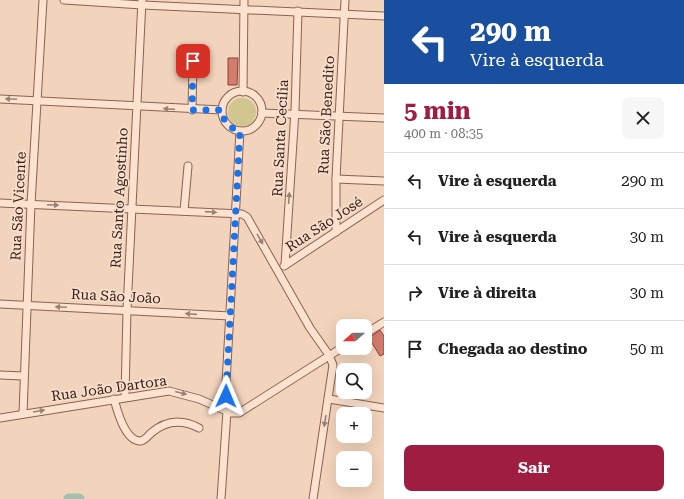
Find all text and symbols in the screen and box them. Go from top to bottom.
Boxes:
text: 290 m [470,15,551,48]
icon: left [404,16,456,68]
pin [176,44,210,78]
text: Vire à esquerda [470,49,604,70]
icon: arrive [182,50,204,72]
street label: Rua São Benedito [315,55,337,175]
street label: Rua Santa Cecília [269,78,291,197]
one-way arrow [5,96,17,103]
text: 5 min [404,97,471,125]
button: close [622,97,664,139]
one-way arrow [163,105,175,112]
text: 400 m · 08:35 [404,126,483,141]
street label: Rua Santo Agostinho [107,127,131,269]
street label: Rua São Vicente [7,151,29,261]
icon: left [404,170,426,192]
text: Vire à esquerda [438,172,557,190]
text: 290 m [621,172,664,190]
one-way arrow [286,192,293,204]
street label: Rua São José [283,193,366,255]
one-way arrow [47,202,60,208]
one-way arrow [205,209,217,216]
icon: left [404,226,426,248]
text: Vire à esquerda [438,228,557,246]
text: 30 m [630,228,664,246]
one-way arrow [257,233,263,245]
icon: right [404,282,426,304]
text: Vire à direita [438,284,536,302]
text: 30 m [630,284,664,302]
street label: Rua São João [71,286,161,306]
one-way arrow [55,303,67,310]
one-way arrow [185,310,197,317]
north arrow [336,319,372,355]
map controls [336,319,372,487]
icon: arrive [404,338,426,360]
text: Chegada ao destino [438,340,587,358]
text: 50 m [630,340,664,358]
button: search [336,363,372,399]
street label: Rua João Dartora [50,372,168,404]
position arrow [205,375,247,417]
one-way arrow [174,391,187,397]
button: + [336,407,372,443]
one-way arrow [32,408,45,414]
one-way arrow [322,415,328,427]
button: Sair [404,445,664,491]
button: − [336,451,372,487]

